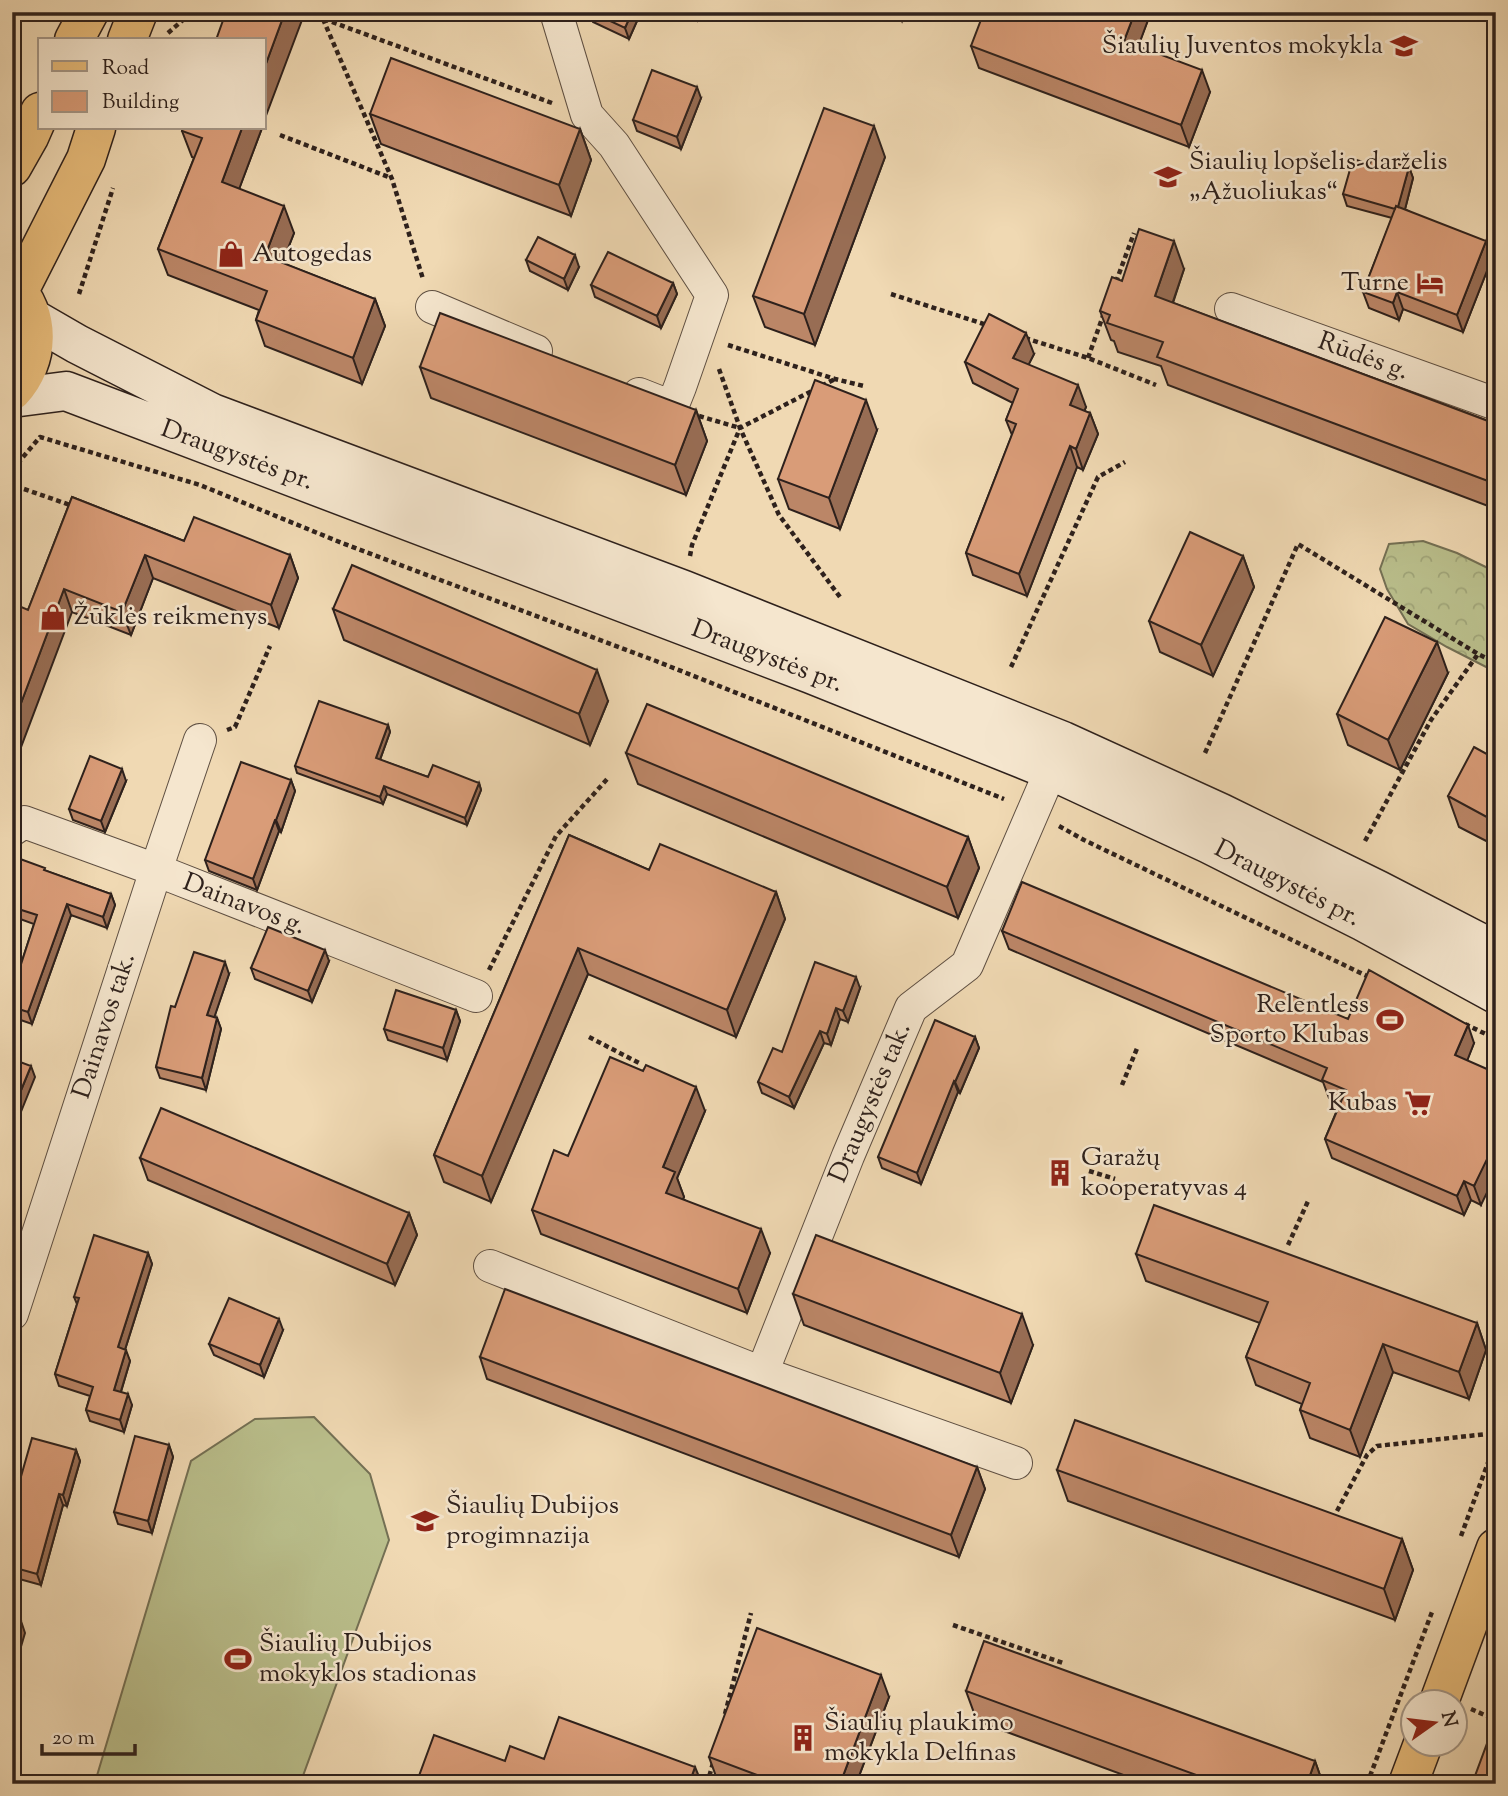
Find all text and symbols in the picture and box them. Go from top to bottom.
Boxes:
place label: Šiaulių Juventos mokykla [1102,28,1383,65]
school or university icon: Šiaulių Juventos mokykla [1389,31,1419,61]
legend [38,38,266,130]
text: Road [102,54,149,84]
text: Building [102,88,179,118]
place label: Šiaulių lopšelis-darželis „Ąžuoliukas“ [1189,144,1448,211]
school or university icon: Šiaulių lopšelis-darželis „Ąžuoliukas“ [1153,162,1183,192]
place label: Autogedas [252,236,372,273]
shop icon: Autogedas [216,239,246,269]
place label: Turne [1341,265,1409,302]
hotel icon: Turne [1415,268,1445,298]
street label: Rūdės g. [1312,323,1414,391]
street label: Draugystės pr. [155,411,319,501]
place label: Žūklės reikmenys [74,599,267,636]
shop icon: Žūklės reikmenys [38,602,68,632]
street label: Draugystės pr. [686,611,848,703]
street label: Draugystės pr. [1207,831,1367,937]
street label: Dainavos g. [177,865,311,945]
street label: Dainavos tak. [64,948,146,1104]
place label: Relentless Sporto Klubas [1209,987,1369,1054]
sports icon: Relentless Sporto Klubas [1375,1005,1405,1035]
street label: Draugystės tak. [821,1017,921,1189]
place label: Kubas [1328,1085,1397,1122]
supermarket icon: Kubas [1403,1088,1433,1118]
place label: Garažų kooperatyvas 4 [1081,1140,1247,1207]
building icon: Garažų kooperatyvas 4 [1045,1158,1075,1188]
place label: Šiaulių Dubijos progimnazija [446,1488,619,1555]
school or university icon: Šiaulių Dubijos progimnazija [410,1506,440,1536]
place label: Šiaulių Dubijos mokyklos stadionas [259,1626,476,1693]
sports icon: Šiaulių Dubijos mokyklos stadionas [223,1644,253,1674]
north arrow [1400,1688,1470,1758]
place label: Šiaulių plaukimo mokykla Delfinas [824,1705,1016,1772]
text: N [1433,1709,1463,1730]
scale bar [42,1712,135,1756]
building icon: Šiaulių plaukimo mokykla Delfinas [788,1723,818,1753]
text: 20 m [52,1724,95,1754]

